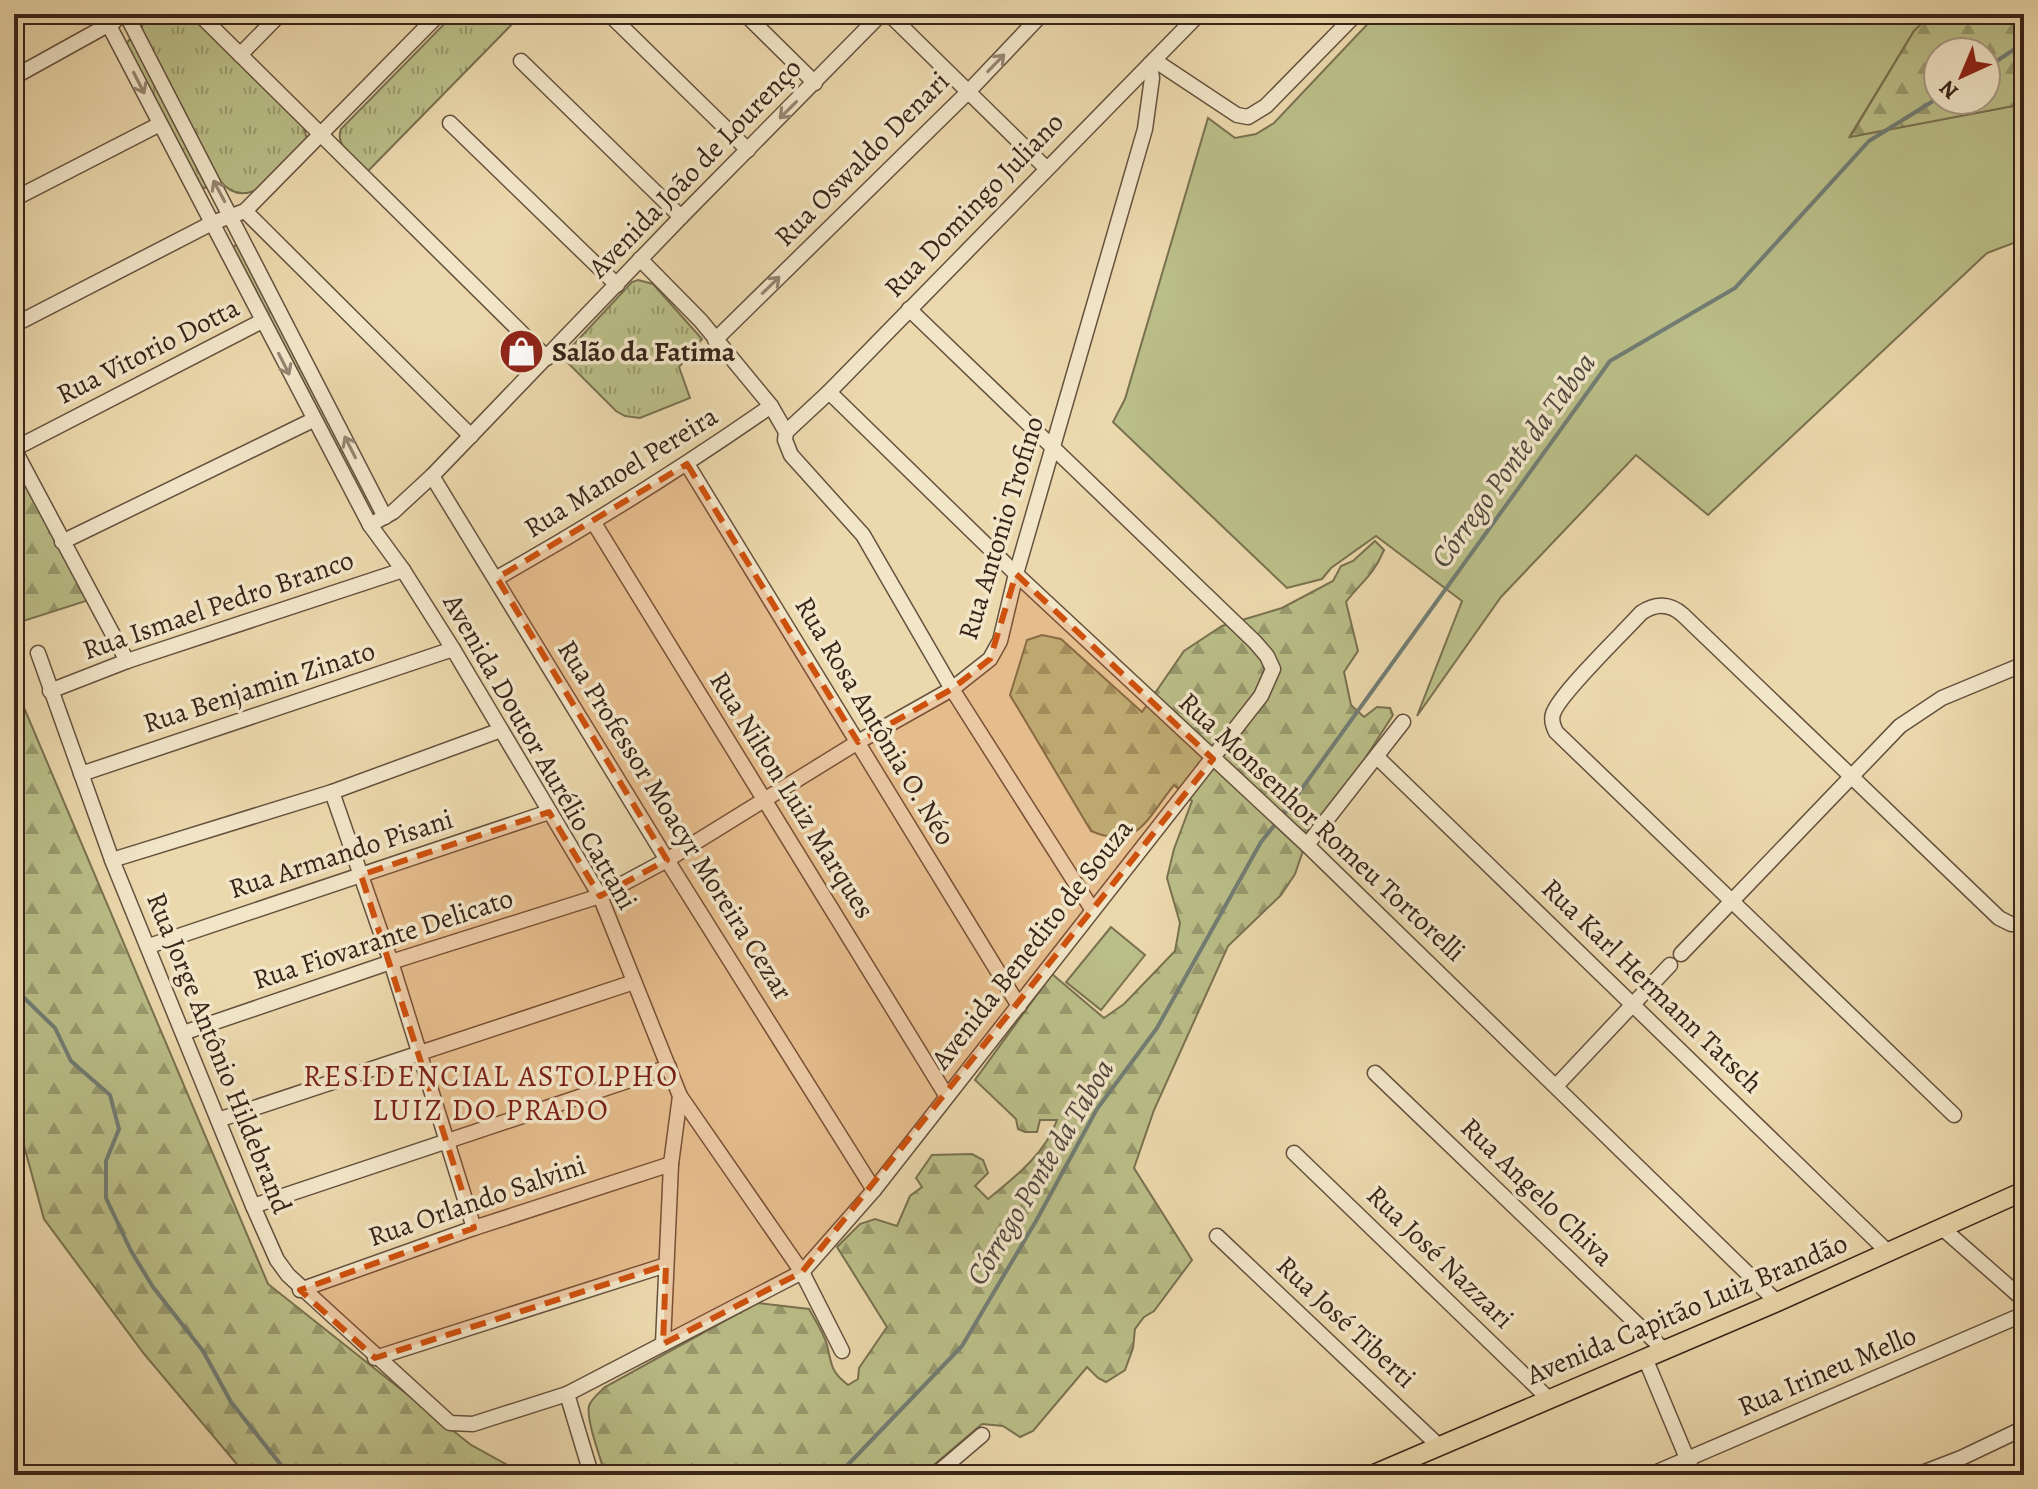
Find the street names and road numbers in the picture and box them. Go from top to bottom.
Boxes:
street label: Avenida João de Lourenço [579,50,810,287]
street label: Rua Oswaldo Denari [766,63,958,255]
street label: Rua Domingo Juliano [876,104,1072,306]
street label: Rua Vitorio Dotta [50,289,246,413]
street label: Rua Manoel Pereira [517,397,725,547]
street label: Rua Antonio Trofino [949,412,1053,644]
street label: Rua Ismael Pedro Branco [77,541,359,669]
street label: Avenida Doutor Aurélio Cattani [433,586,646,917]
street label: Rua Rosa Antônia O. Néo [786,590,964,852]
street label: Rua Benjamin Zinato [138,632,380,742]
street label: Rua Professor Moacyr Moreira Cezar [548,633,802,1007]
street label: Rua Nilton Luiz Marques [700,664,884,926]
street label: Rua Monsenhor Romeu Tortorelli [1170,684,1474,970]
street label: Rua Armando Pisani [224,800,458,908]
street label: Avenida Benedito de Souza [922,811,1142,1078]
street label: Rua Karl Hermann Tatsch [1533,870,1771,1102]
street label: Rua Fiovarante Delicato [248,879,518,999]
street label: Rua Jorge Antônio Hildebrand [137,887,301,1220]
street label: Rua Angelo Chiva [1452,1109,1622,1275]
street label: Rua Orlando Salvini [363,1146,591,1256]
street label: Rua José Nazzari [1358,1177,1522,1337]
street label: Avenida Capitão Luiz Brandão [1520,1224,1853,1394]
street label: Rua José Tiberti [1268,1247,1424,1397]
street label: Rua Irineu Mello [1732,1316,1922,1426]

